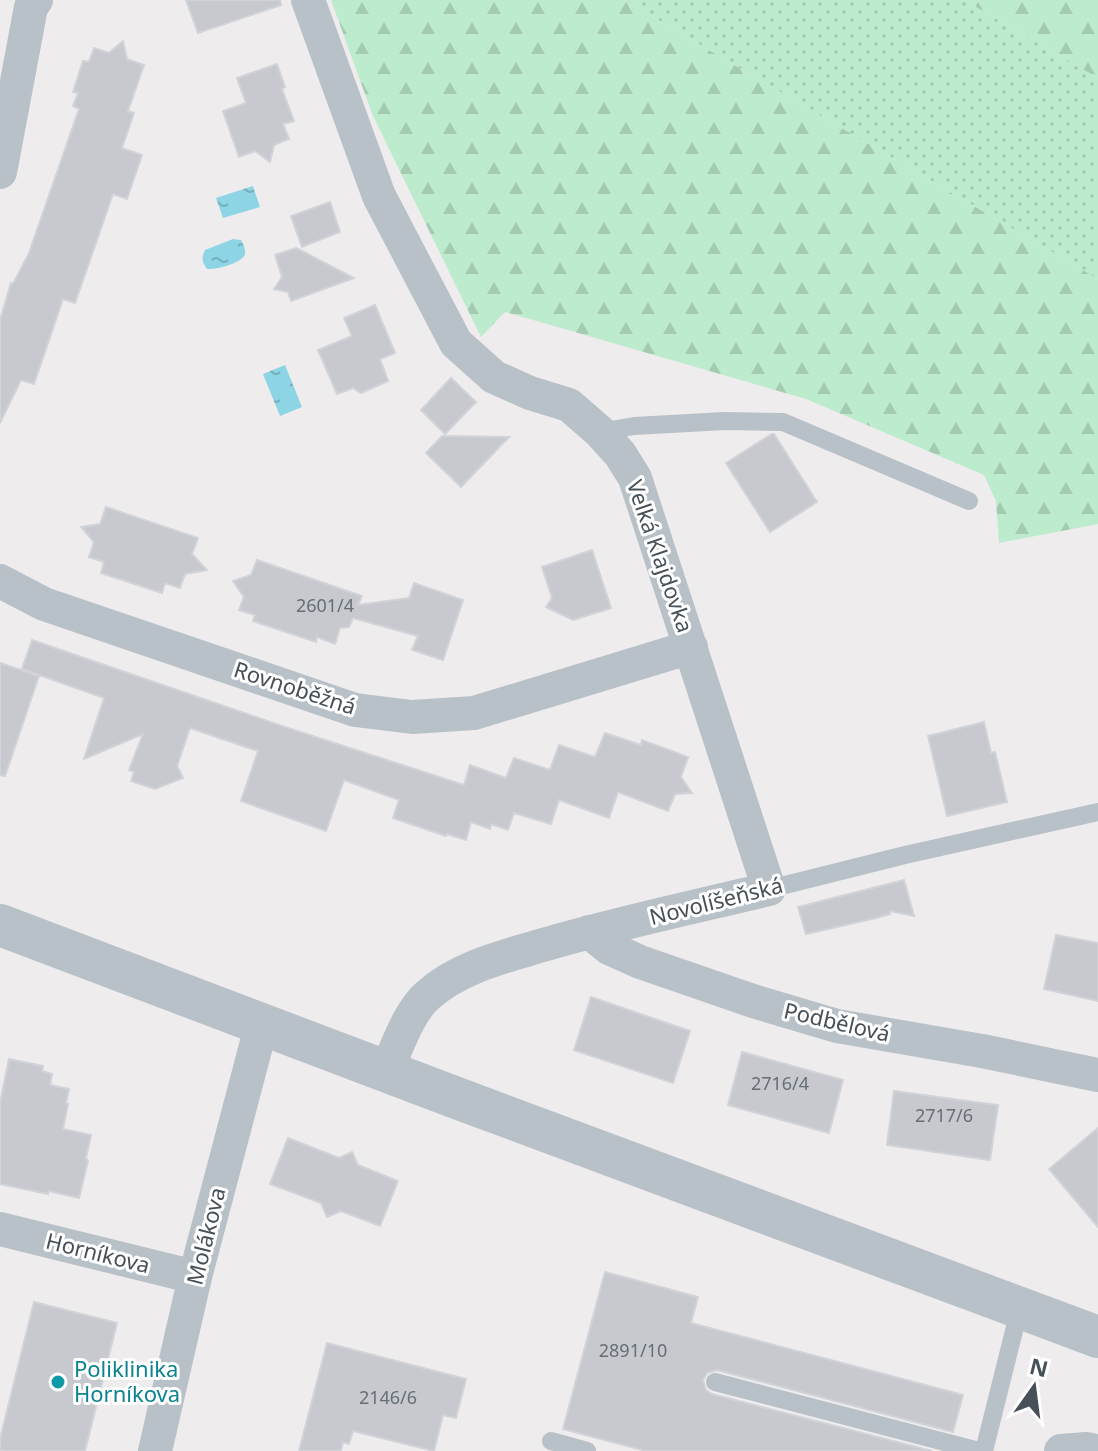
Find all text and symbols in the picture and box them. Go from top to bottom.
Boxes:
street label: Velká Klajdovka [621,475,701,636]
house number: 2601/4 [296,593,354,617]
street label: Rovnoběžná [230,653,360,721]
street label: Novolíšeňská [646,869,786,931]
street label: Podbělová [781,994,893,1048]
house number: 2716/4 [751,1071,809,1095]
house number: 2717/6 [915,1103,973,1127]
street label: Molákova [178,1184,232,1288]
street label: Horníkova [43,1225,153,1279]
house number: 2891/10 [599,1338,667,1362]
north arrow [994,1347,1074,1427]
text: N [1027,1350,1051,1383]
place label: Poliklinika Horníkova [74,1353,180,1408]
marker: Poliklinika Horníkova [49,1373,67,1391]
house number: 2146/6 [359,1385,417,1409]

